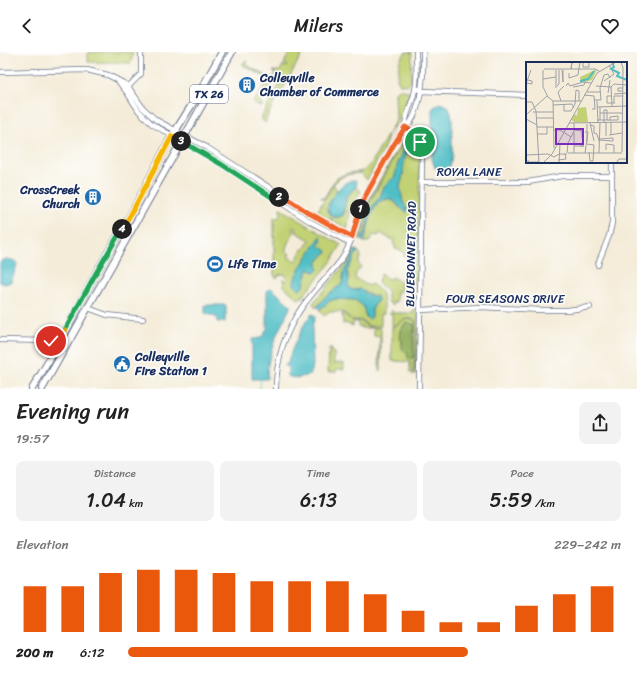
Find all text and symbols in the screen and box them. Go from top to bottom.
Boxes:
text: Milers [294,10,343,42]
icon: back [16,15,38,37]
icon: heart [599,15,621,37]
inset map [526,62,627,163]
place label: Colleyville Chamber of Commerce [259,67,379,103]
building icon: Colleyville Chamber of Commerce [237,75,257,95]
road number: TX 26 [190,85,228,103]
pin [403,125,437,159]
pin: 3 [171,131,191,151]
text: 3 [178,131,184,150]
icon: arrive [409,131,431,153]
street label: ROYAL LANE [437,161,503,183]
place label: CrossCreek Church [19,179,81,215]
building icon: CrossCreek Church [83,187,103,207]
pin: 2 [269,187,289,207]
text: 2 [276,187,282,206]
pin: 1 [350,199,370,219]
text: 1 [358,199,362,218]
street label: BLUEBONNET ROAD [399,200,423,307]
pin: 4 [112,219,132,239]
text: 4 [119,219,125,238]
place label: Life Time [228,253,277,275]
sports icon: Life Time [205,254,225,274]
street label: FOUR SEASONS DRIVE [446,288,566,310]
pin [34,324,68,358]
icon: check [40,330,62,352]
place label: Colleyville Fire Station 1 [134,346,207,382]
public building icon: Colleyville Fire Station 1 [112,354,132,374]
text: Evening run [16,392,129,431]
button: share [579,402,621,444]
text: 19:57 [16,427,49,450]
text: Distance [94,464,136,483]
text: Time [307,464,330,483]
text: Pace [510,464,534,483]
text: 1.04 [86,483,126,518]
text: 6:13 [300,483,337,518]
text: 5:59 [489,483,532,518]
text: km [126,494,143,513]
text: /km [532,494,555,513]
text: Elevation [16,533,69,556]
text: 229–242 m [554,533,621,556]
text: 200 m [16,641,53,664]
text: 6:12 [80,641,104,664]

